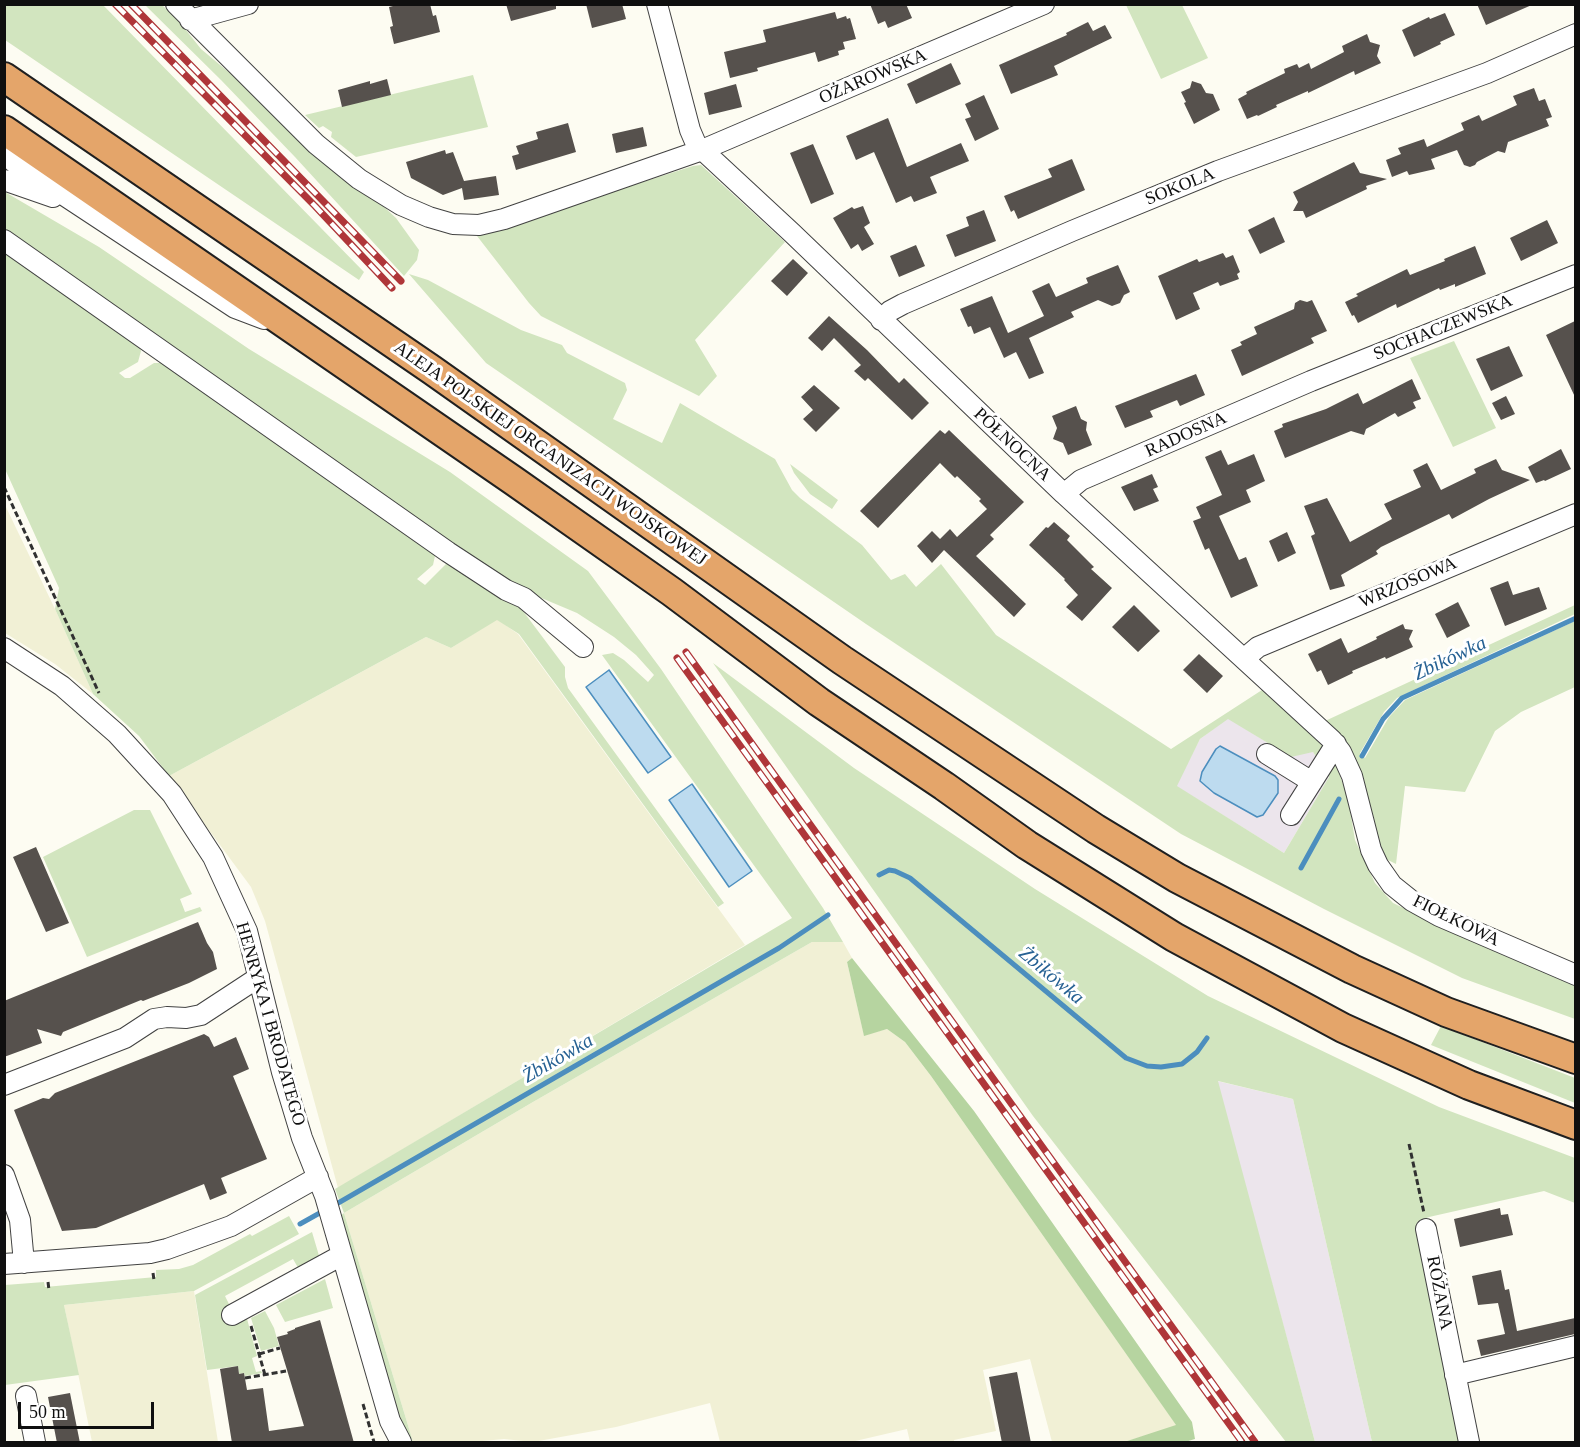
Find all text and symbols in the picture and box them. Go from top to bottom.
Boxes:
street label: OŻAROWSKA [816,45,930,109]
street label: SOKOLA [1142,163,1218,211]
street label: SOCHACZEWSKA [1370,290,1516,366]
street label: ALEJA POLSKIEJ ORGANIZACJI WOJSKOWEJ [390,337,710,571]
street label: PÓŁNOCNA [969,404,1055,486]
street label: RADOSNA [1142,407,1230,463]
street label: WRZOSOWA [1356,553,1460,613]
water label: Żbikówka [1410,632,1490,686]
street label: FIOŁKOWA [1409,891,1503,951]
street label: HENRYKA I BRODATEGO [231,920,309,1128]
water label: Żbikówka [1013,942,1089,1010]
water label: Żbikówka [518,1029,598,1089]
street label: RÓŻANA [1421,1254,1457,1332]
scale bar [21,1390,158,1428]
text: 50 m [29,1402,66,1422]

